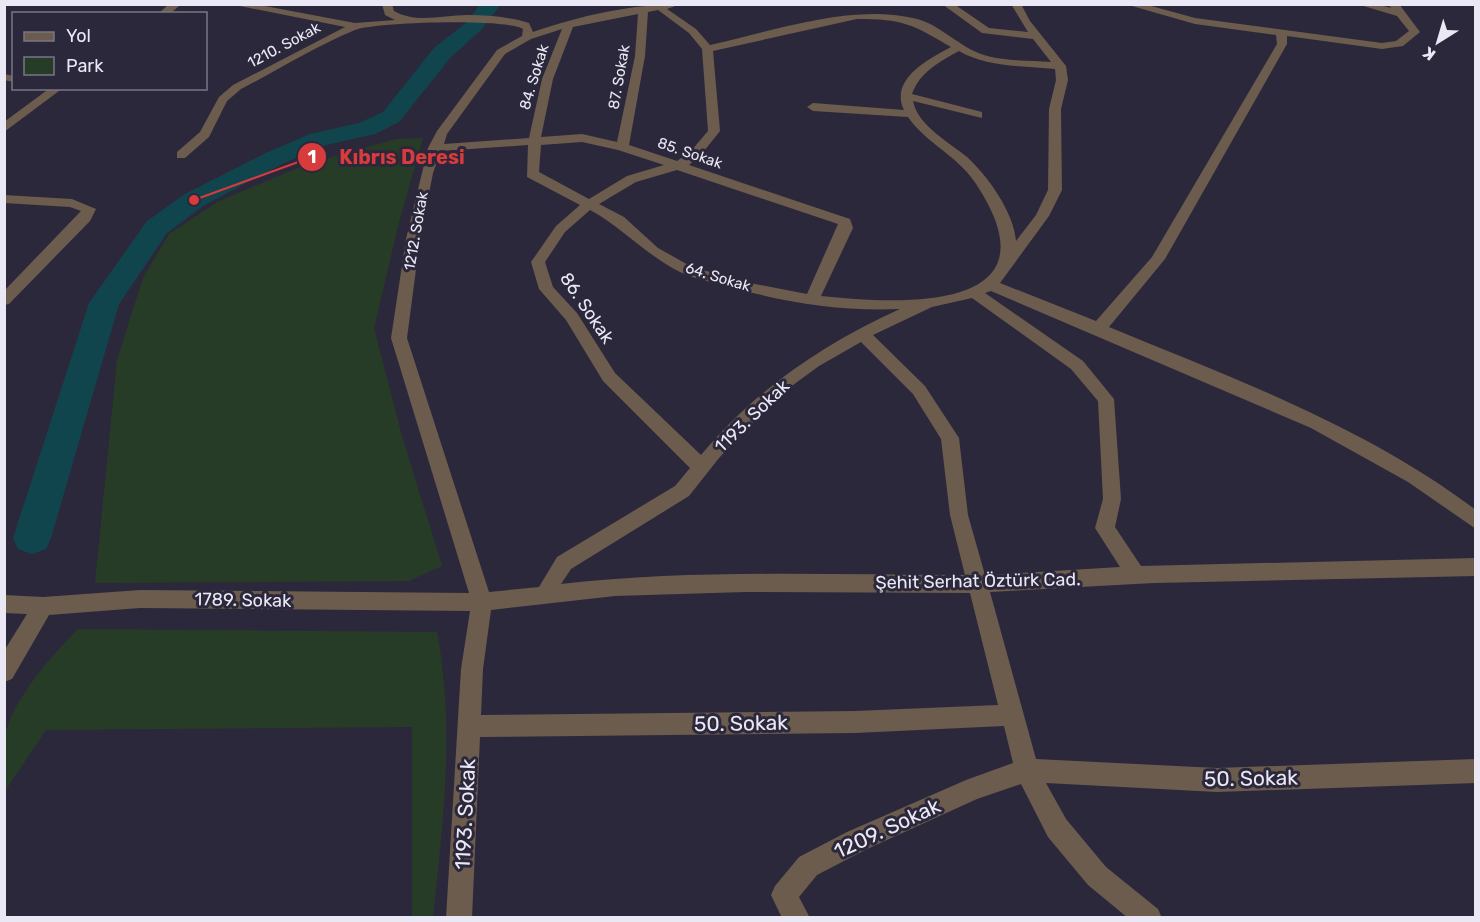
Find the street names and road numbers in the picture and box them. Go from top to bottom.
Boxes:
street label: 1210. Sokak [244,18,324,72]
street label: 84. Sokak [516,42,553,112]
street label: 87. Sokak [604,43,634,111]
street label: 85. Sokak [655,134,725,173]
street label: 1212. Sokak [400,190,432,272]
street label: 64. Sokak [683,259,753,295]
street label: 86. Sokak [555,268,619,348]
street label: 1193. Sokak [710,374,794,457]
street label: Şehit Serhat Öztürk Cad. [875,568,1081,594]
street label: 1789. Sokak [194,588,292,612]
street label: 50. Sokak [694,710,788,736]
street label: 1193. Sokak [450,758,480,870]
street label: 50. Sokak [1204,765,1298,791]
street label: 1209. Sokak [830,792,944,863]

